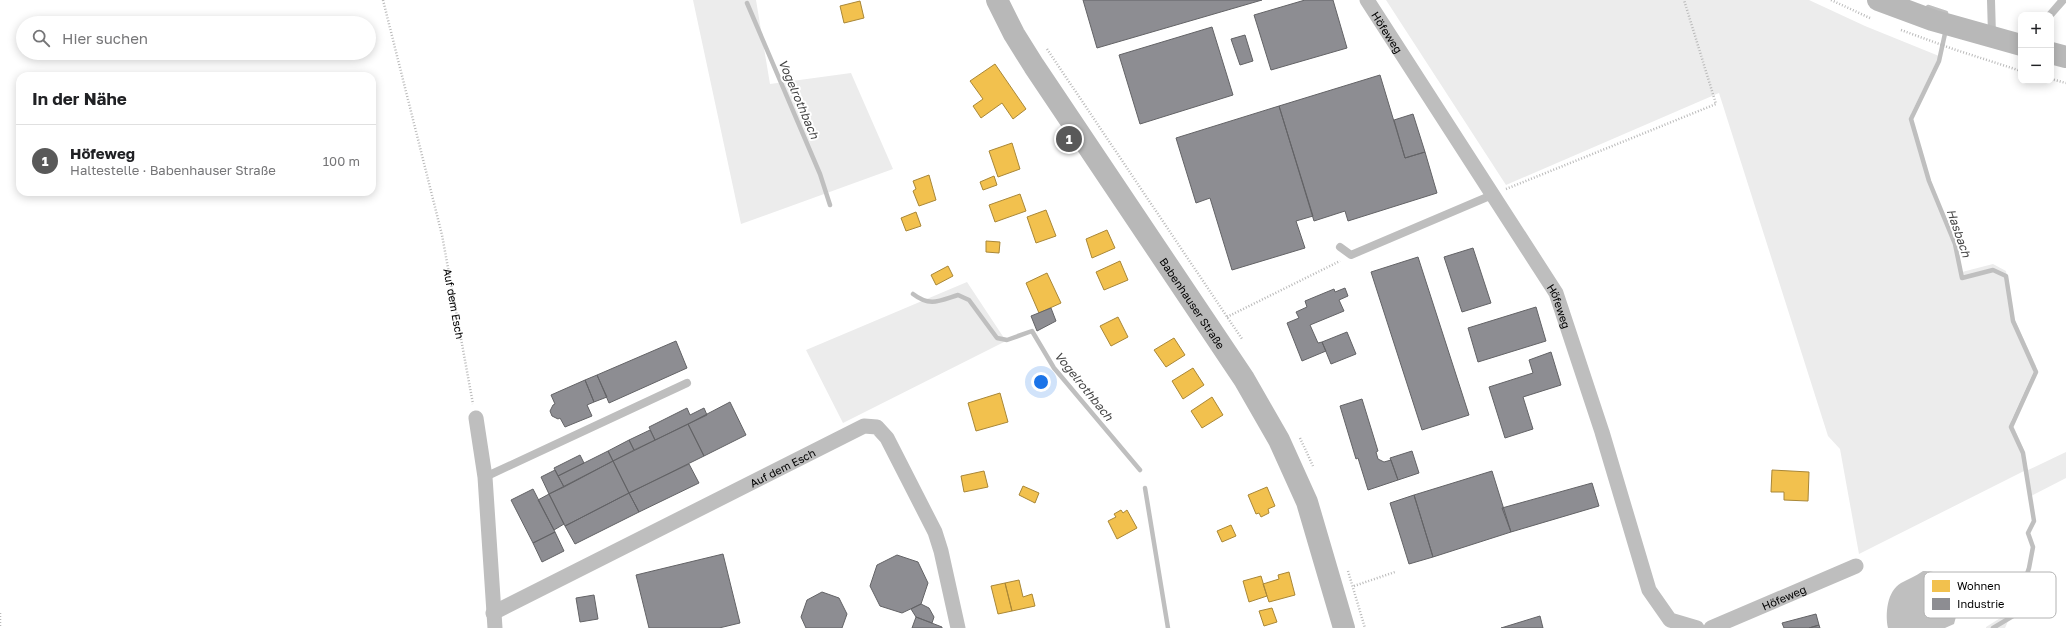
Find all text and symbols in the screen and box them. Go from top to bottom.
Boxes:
street label: Höfeweg [1369,9,1406,55]
map controls [2018,12,2054,84]
button: + [2018,12,2054,48]
search box [16,16,376,60]
icon: search [30,27,52,49]
text: Hier suchen [62,29,148,47]
button: − [2018,48,2054,84]
water label: Vogelrothbach [776,57,823,141]
text: In der Nähe [32,88,127,109]
pin: 1 [1056,124,1082,154]
text: Höfeweg [70,144,135,162]
text: 1 [42,153,48,169]
text: 100 m [323,153,360,169]
text: Haltestelle · Babenhauser Straße [70,162,276,178]
water label: Hasbach [1944,207,1974,260]
street label: Babenhauser Straße [1158,255,1228,351]
street label: Auf dem Esch [442,267,467,340]
street label: Höfeweg [1545,281,1574,330]
water label: Vogelrothbach [1052,348,1117,424]
your location [1031,372,1051,392]
street label: Auf dem Esch [747,445,817,489]
legend [1924,572,2056,618]
text: Wohnen [1957,579,2000,592]
street label: Höfeweg [1759,582,1808,612]
text: Industrie [1957,597,2005,610]

